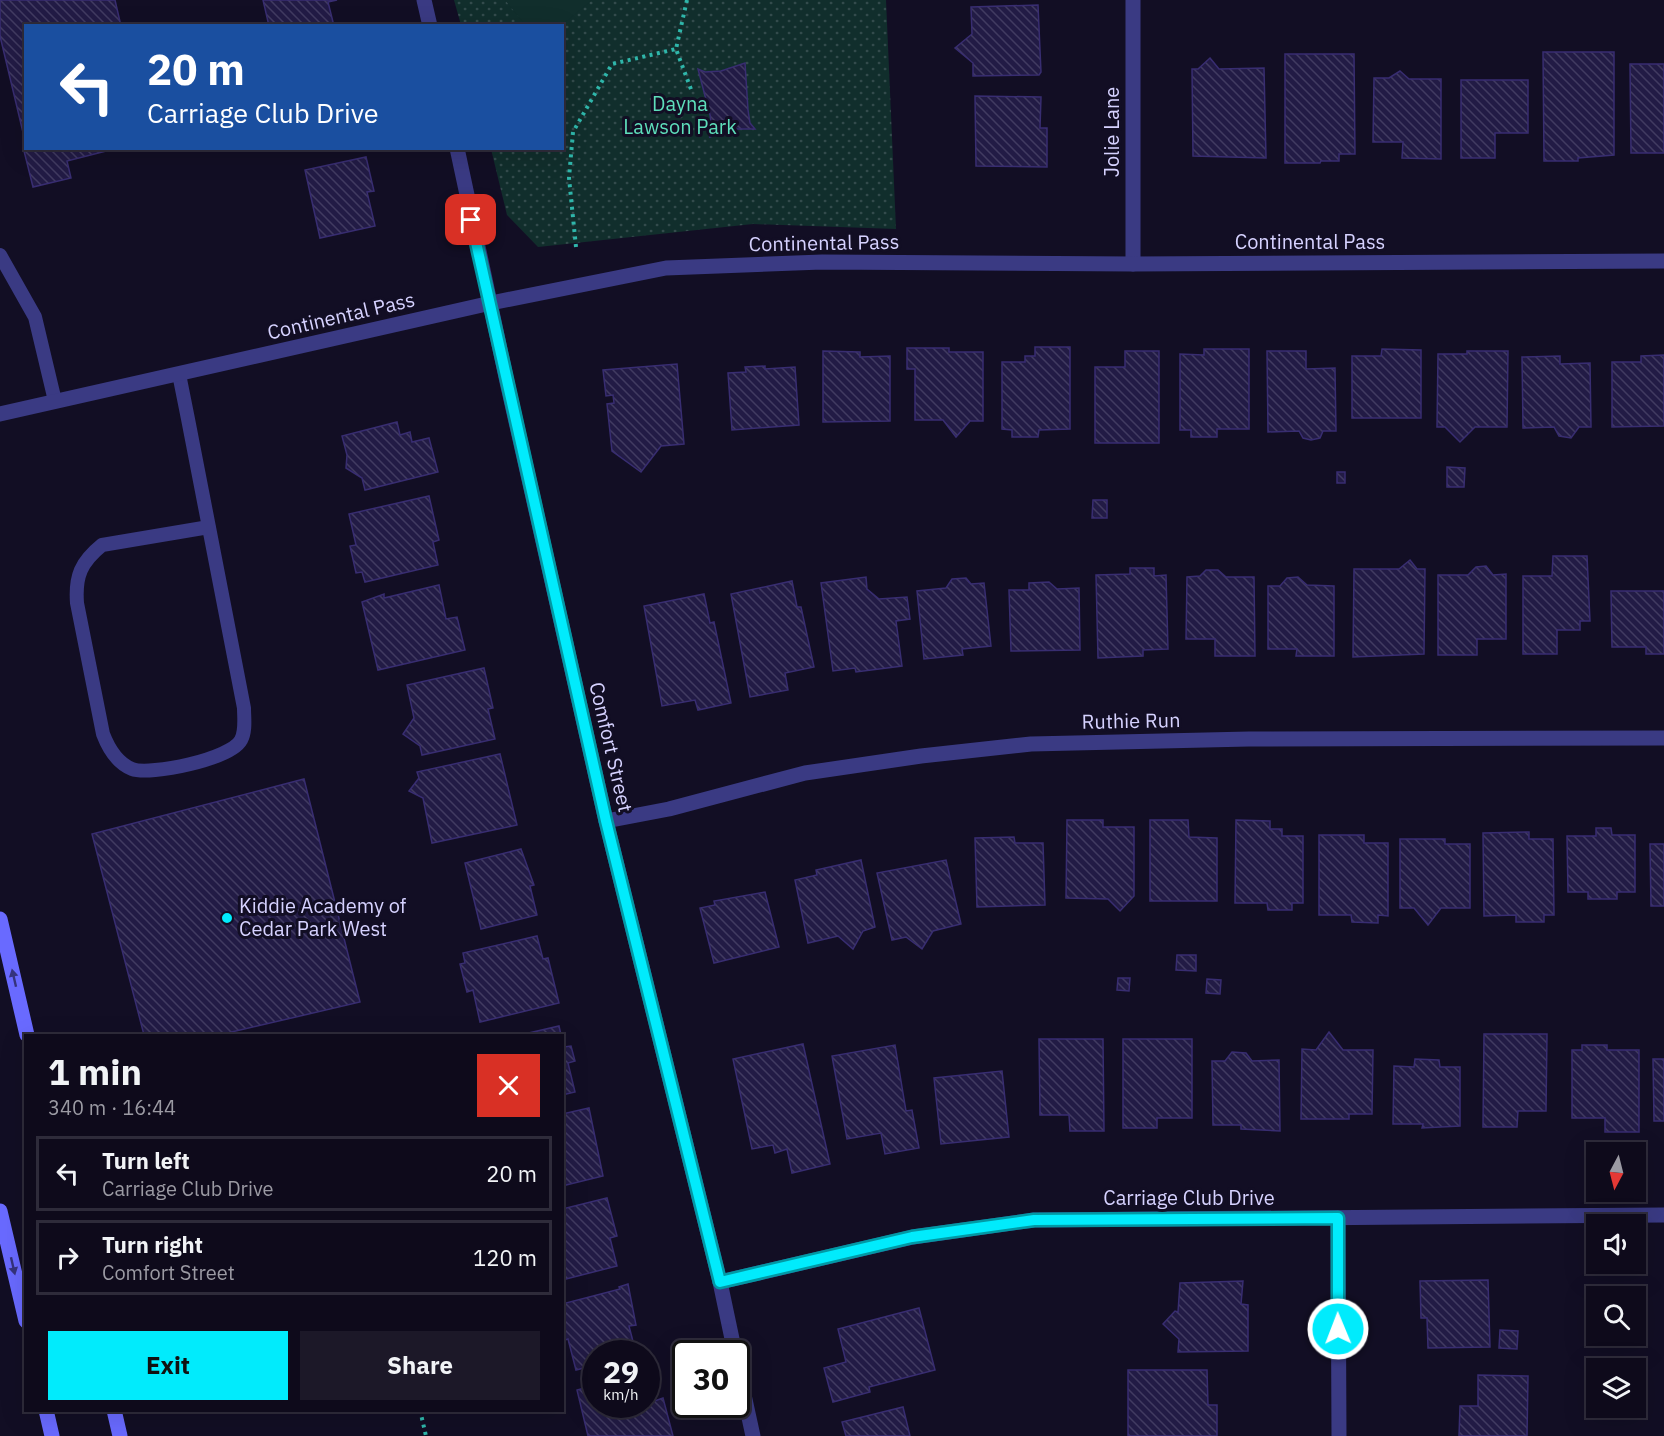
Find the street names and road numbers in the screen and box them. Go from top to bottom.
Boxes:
street label: Jolie Lane [1098,87,1125,177]
street label: Continental Pass [749,228,899,257]
street label: Continental Pass [1235,228,1385,255]
street label: Continental Pass [265,285,417,346]
street label: Comfort Street [583,679,640,815]
street label: Ruthie Run [1081,706,1181,735]
street label: Carriage Club Drive [1103,1184,1275,1211]

